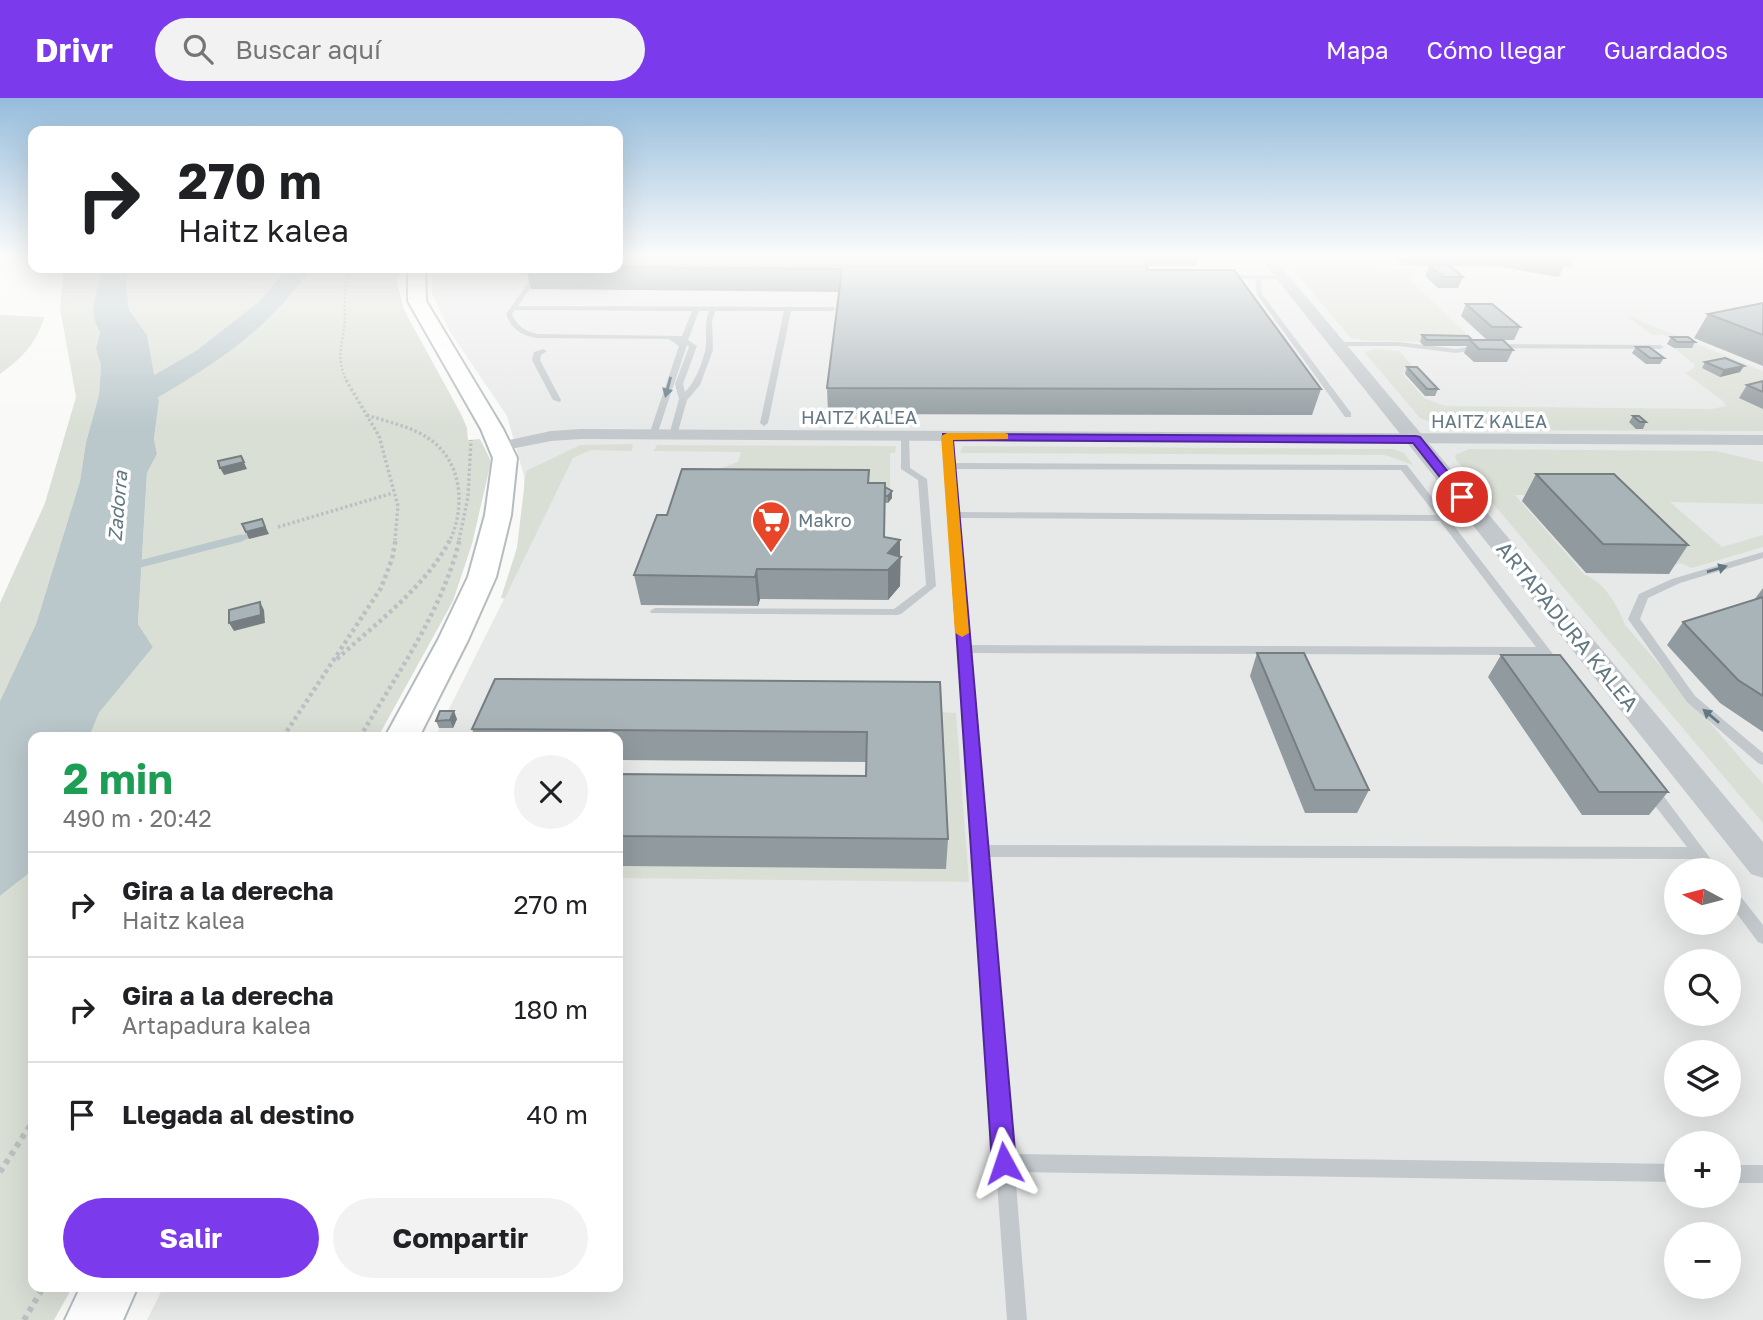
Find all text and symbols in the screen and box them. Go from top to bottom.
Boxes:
search box [155,18,645,81]
text: Drivr [35,30,113,69]
icon: search [179,30,217,68]
text: Buscar aquí [235,34,381,65]
text: Mapa [1326,35,1389,64]
text: Cómo llegar [1427,35,1566,64]
text: Guardados [1604,35,1728,64]
text: 270 m [178,151,322,210]
icon: right [63,154,154,245]
text: Haitz kalea [178,211,349,249]
one-way arrow [662,376,673,398]
street label: HAITZ KALEA [801,406,917,428]
street label: HAITZ KALEA [1431,410,1547,432]
pin [1432,467,1492,527]
water label: Zadorra [102,469,132,542]
icon: arrive [1443,478,1481,516]
supermarket icon: Makro [750,499,792,554]
place label: Makro [798,509,851,531]
street label: ARTAPADURA KALEA [1491,536,1645,716]
one-way arrow [1707,563,1728,573]
one-way arrow [1702,708,1720,723]
text: 2 min [63,753,173,803]
button: close [514,755,588,829]
text: 490 m · 20:42 [63,804,212,832]
north arrow [1664,858,1741,934]
map controls [1664,858,1741,1299]
text: Gira a la derecha [122,875,334,906]
icon: right [63,886,101,924]
text: 270 m [514,889,588,920]
text: Haitz kalea [122,906,245,934]
button: search [1664,949,1741,1026]
text: Gira a la derecha [122,980,334,1011]
icon: right [63,991,101,1029]
text: 180 m [514,994,588,1025]
text: Artapadura kalea [122,1011,311,1039]
button: layers [1664,1040,1741,1117]
icon: arrive [63,1096,101,1134]
text: Llegada al destino [122,1099,354,1130]
text: 40 m [527,1099,588,1130]
position arrow [967,1126,1041,1200]
button: + [1664,1131,1741,1208]
button: Salir [63,1198,319,1278]
button: Compartir [333,1198,588,1278]
button: − [1664,1222,1741,1299]

